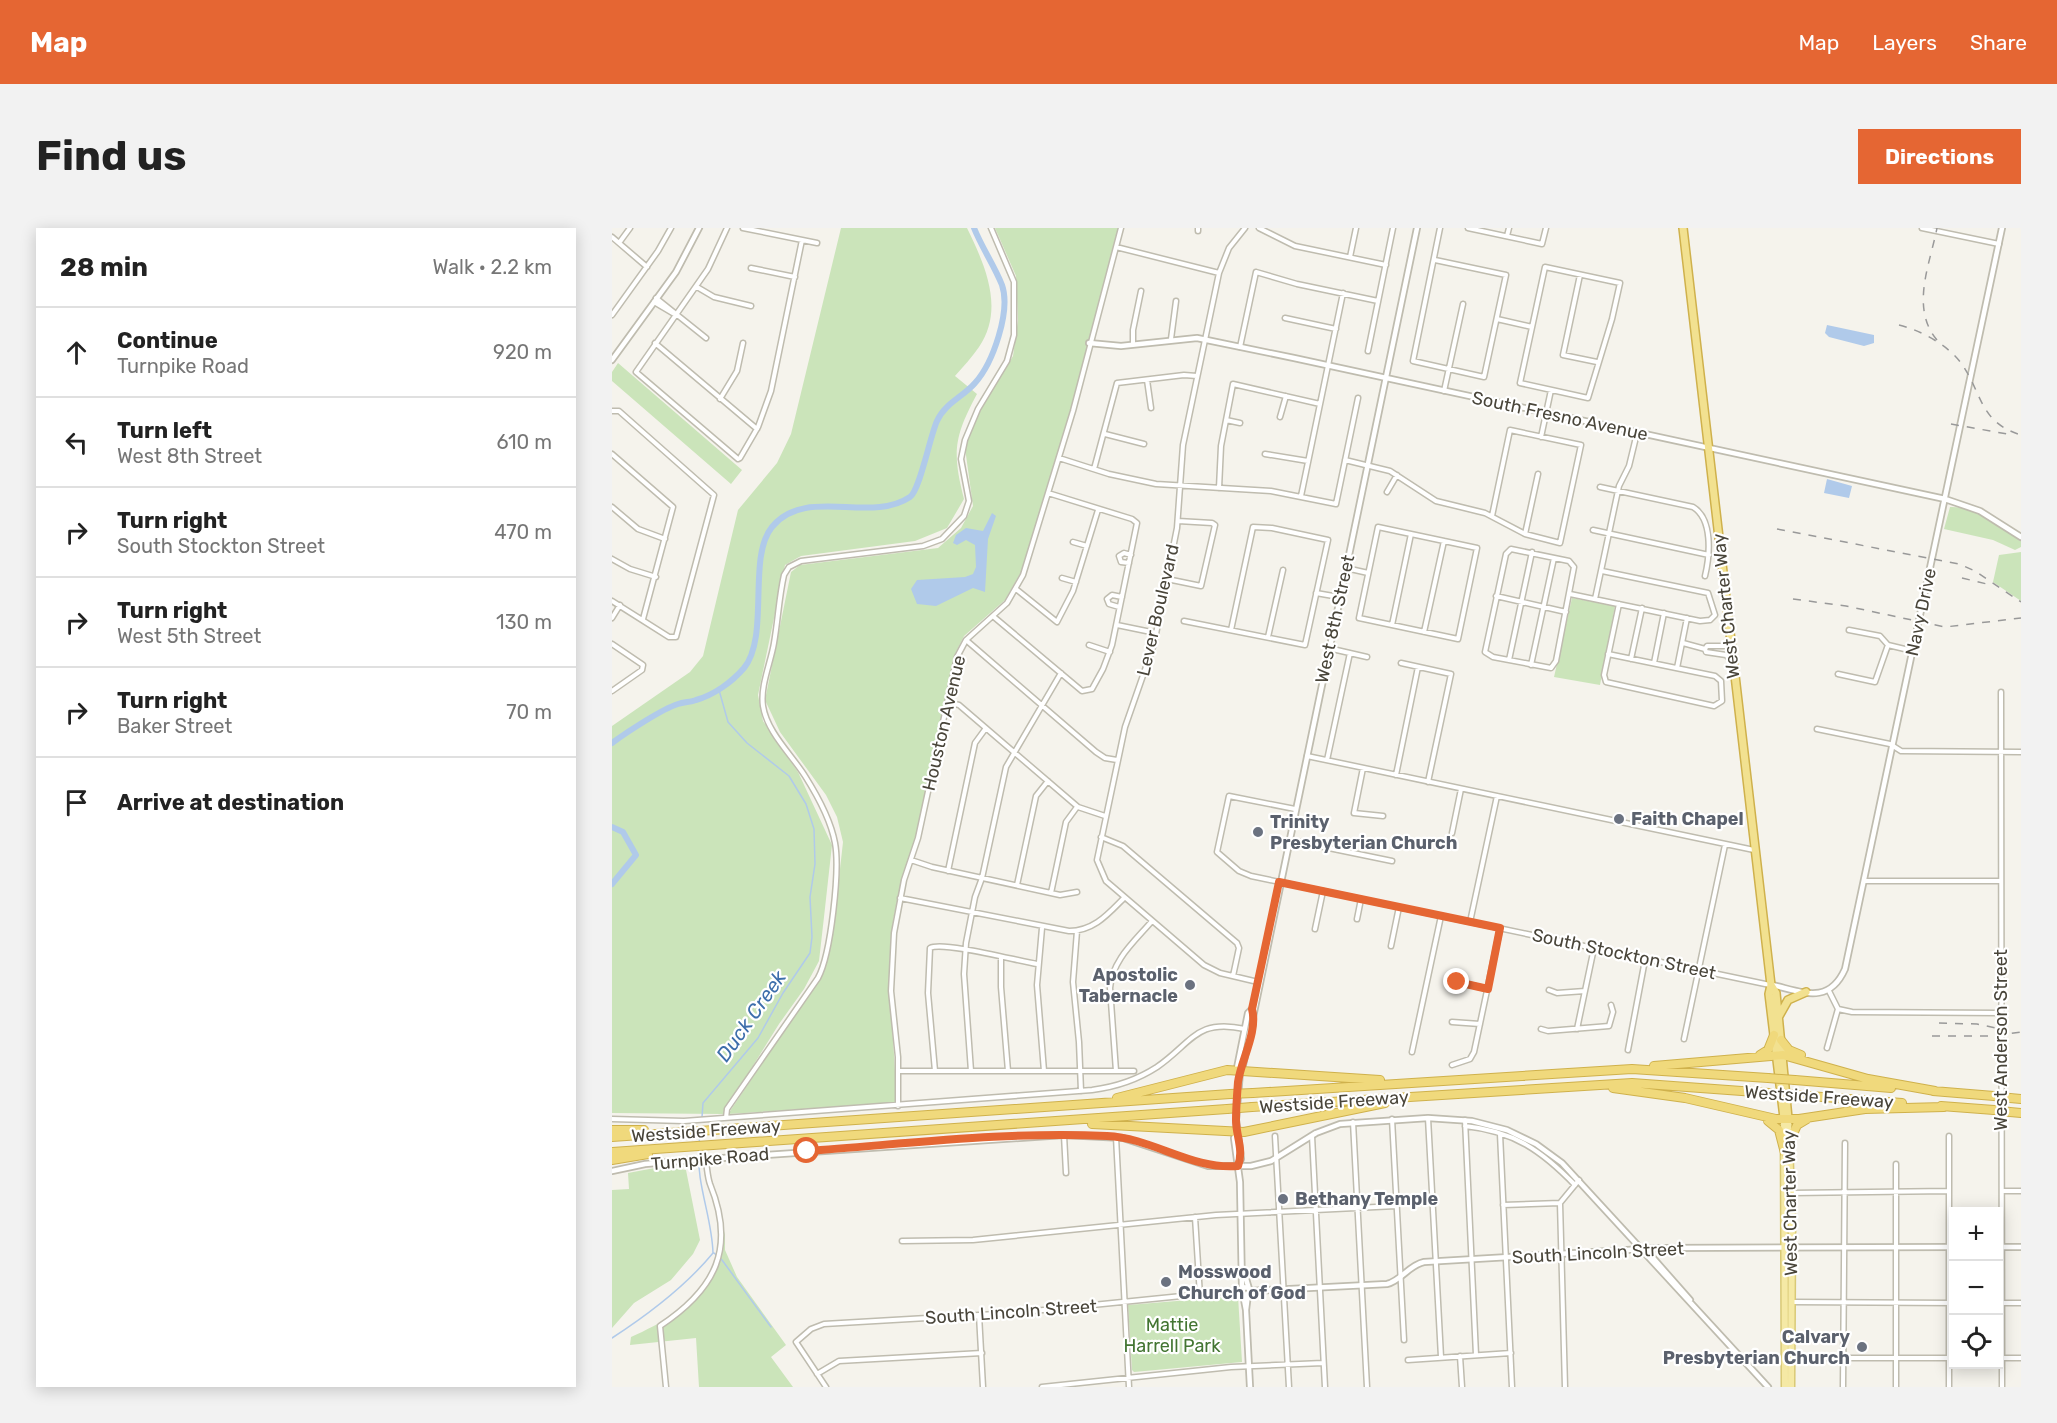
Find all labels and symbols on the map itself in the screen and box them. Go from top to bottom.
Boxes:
street label: South Fresno Avenue [1470,387,1650,445]
street label: West Charter Way [1707,532,1745,680]
street label: Lever Boulevard [1132,542,1184,678]
street label: West 8th Street [1311,553,1359,685]
street label: Navy Drive [1901,566,1941,658]
street label: Houston Avenue [918,653,970,793]
place label: Faith Chapel [1631,808,1744,830]
place label: Trinity Presbyterian Church [1270,811,1457,854]
marker: Faith Chapel [1612,812,1626,826]
marker: Trinity Presbyterian Church [1251,825,1265,839]
street label: South Stockton Street [1530,924,1718,984]
street label: West Anderson Street [1990,949,2012,1131]
place label: Apostolic Tabernacle [1079,964,1178,1007]
water label: Duck Creek [711,965,791,1066]
route end [1443,968,1469,994]
marker: Apostolic Tabernacle [1183,978,1197,992]
street label: Westside Freeway [1744,1081,1895,1113]
street label: Westside Freeway [1259,1086,1410,1118]
street label: Westside Freeway [631,1115,782,1147]
street label: West Charter Way [1778,1130,1802,1276]
route start [793,1137,819,1163]
street label: Turnpike Road [650,1143,770,1175]
place label: Bethany Temple [1295,1188,1438,1210]
marker: Bethany Temple [1276,1192,1290,1206]
street label: South Lincoln Street [1511,1238,1685,1268]
place label: Mosswood Church of God [1178,1261,1306,1304]
marker: Mosswood Church of God [1159,1275,1173,1289]
street label: South Lincoln Street [924,1295,1098,1329]
park label: Mattie Harrell Park [1124,1314,1221,1357]
place label: Calvary Presbyterian Church [1663,1326,1850,1369]
marker: Calvary Presbyterian Church [1855,1340,1869,1354]

